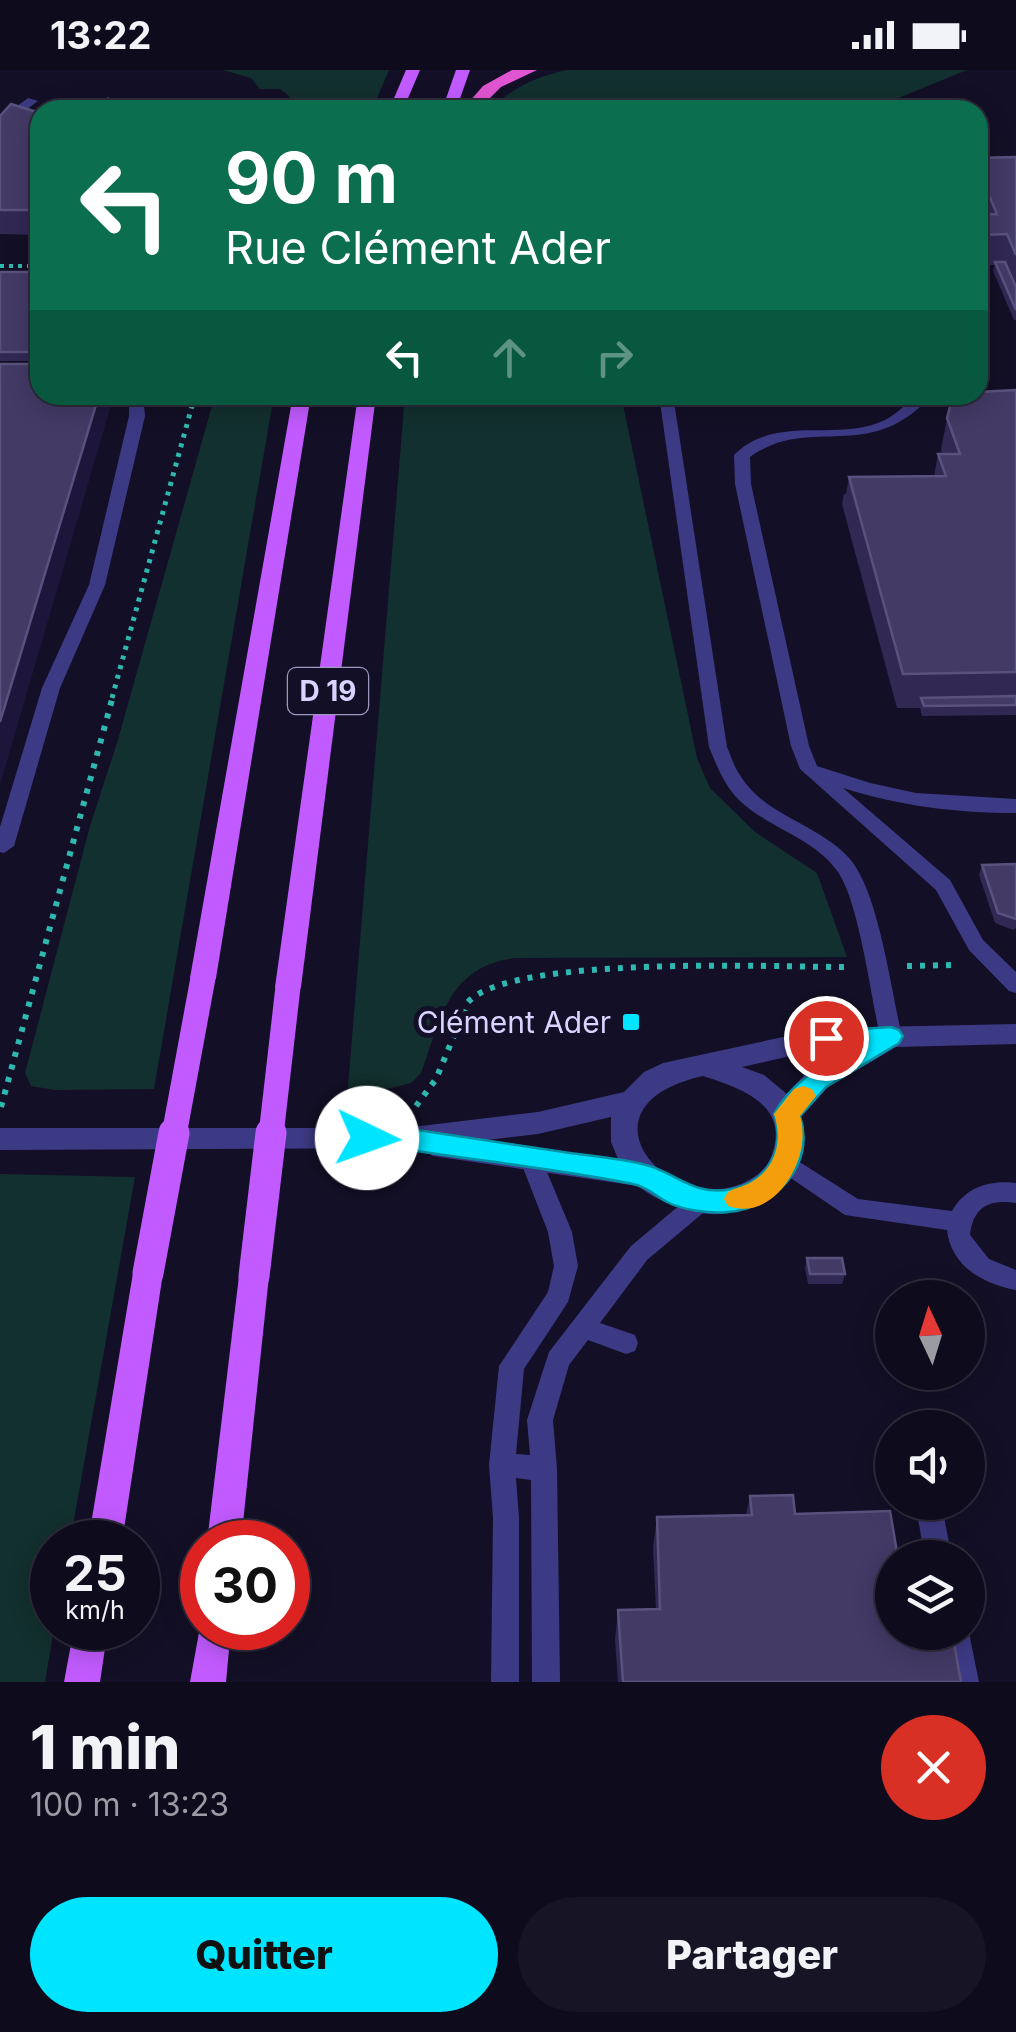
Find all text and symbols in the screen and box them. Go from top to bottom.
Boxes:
text: 13:22 [50,12,151,58]
text: 90 m [225,135,398,220]
icon: left [60,140,190,270]
text: Rue Clément Ader [225,220,611,275]
icon: left [377,330,432,385]
icon: ahead [482,330,537,385]
icon: right [587,330,642,385]
road number: D 19 [288,668,368,714]
pin [784,996,869,1081]
place label: Clément Ader [417,1004,611,1040]
marker: Clément Ader [620,1011,642,1033]
icon: arrive [799,1011,854,1066]
position arrow [315,1086,419,1190]
north arrow [875,1280,985,1390]
map controls [875,1280,985,1650]
button: sound [875,1410,985,1520]
speed limit sign: 30 [180,1520,310,1650]
button: layers [875,1540,985,1650]
text: 25 [63,1543,127,1603]
text: km/h [65,1595,125,1625]
text: 1 min [30,1711,180,1783]
button: close [881,1715,986,1820]
text: 100 m · 13:23 [30,1785,229,1824]
button: Quitter [30,1897,498,2012]
button: Partager [518,1897,986,2012]

